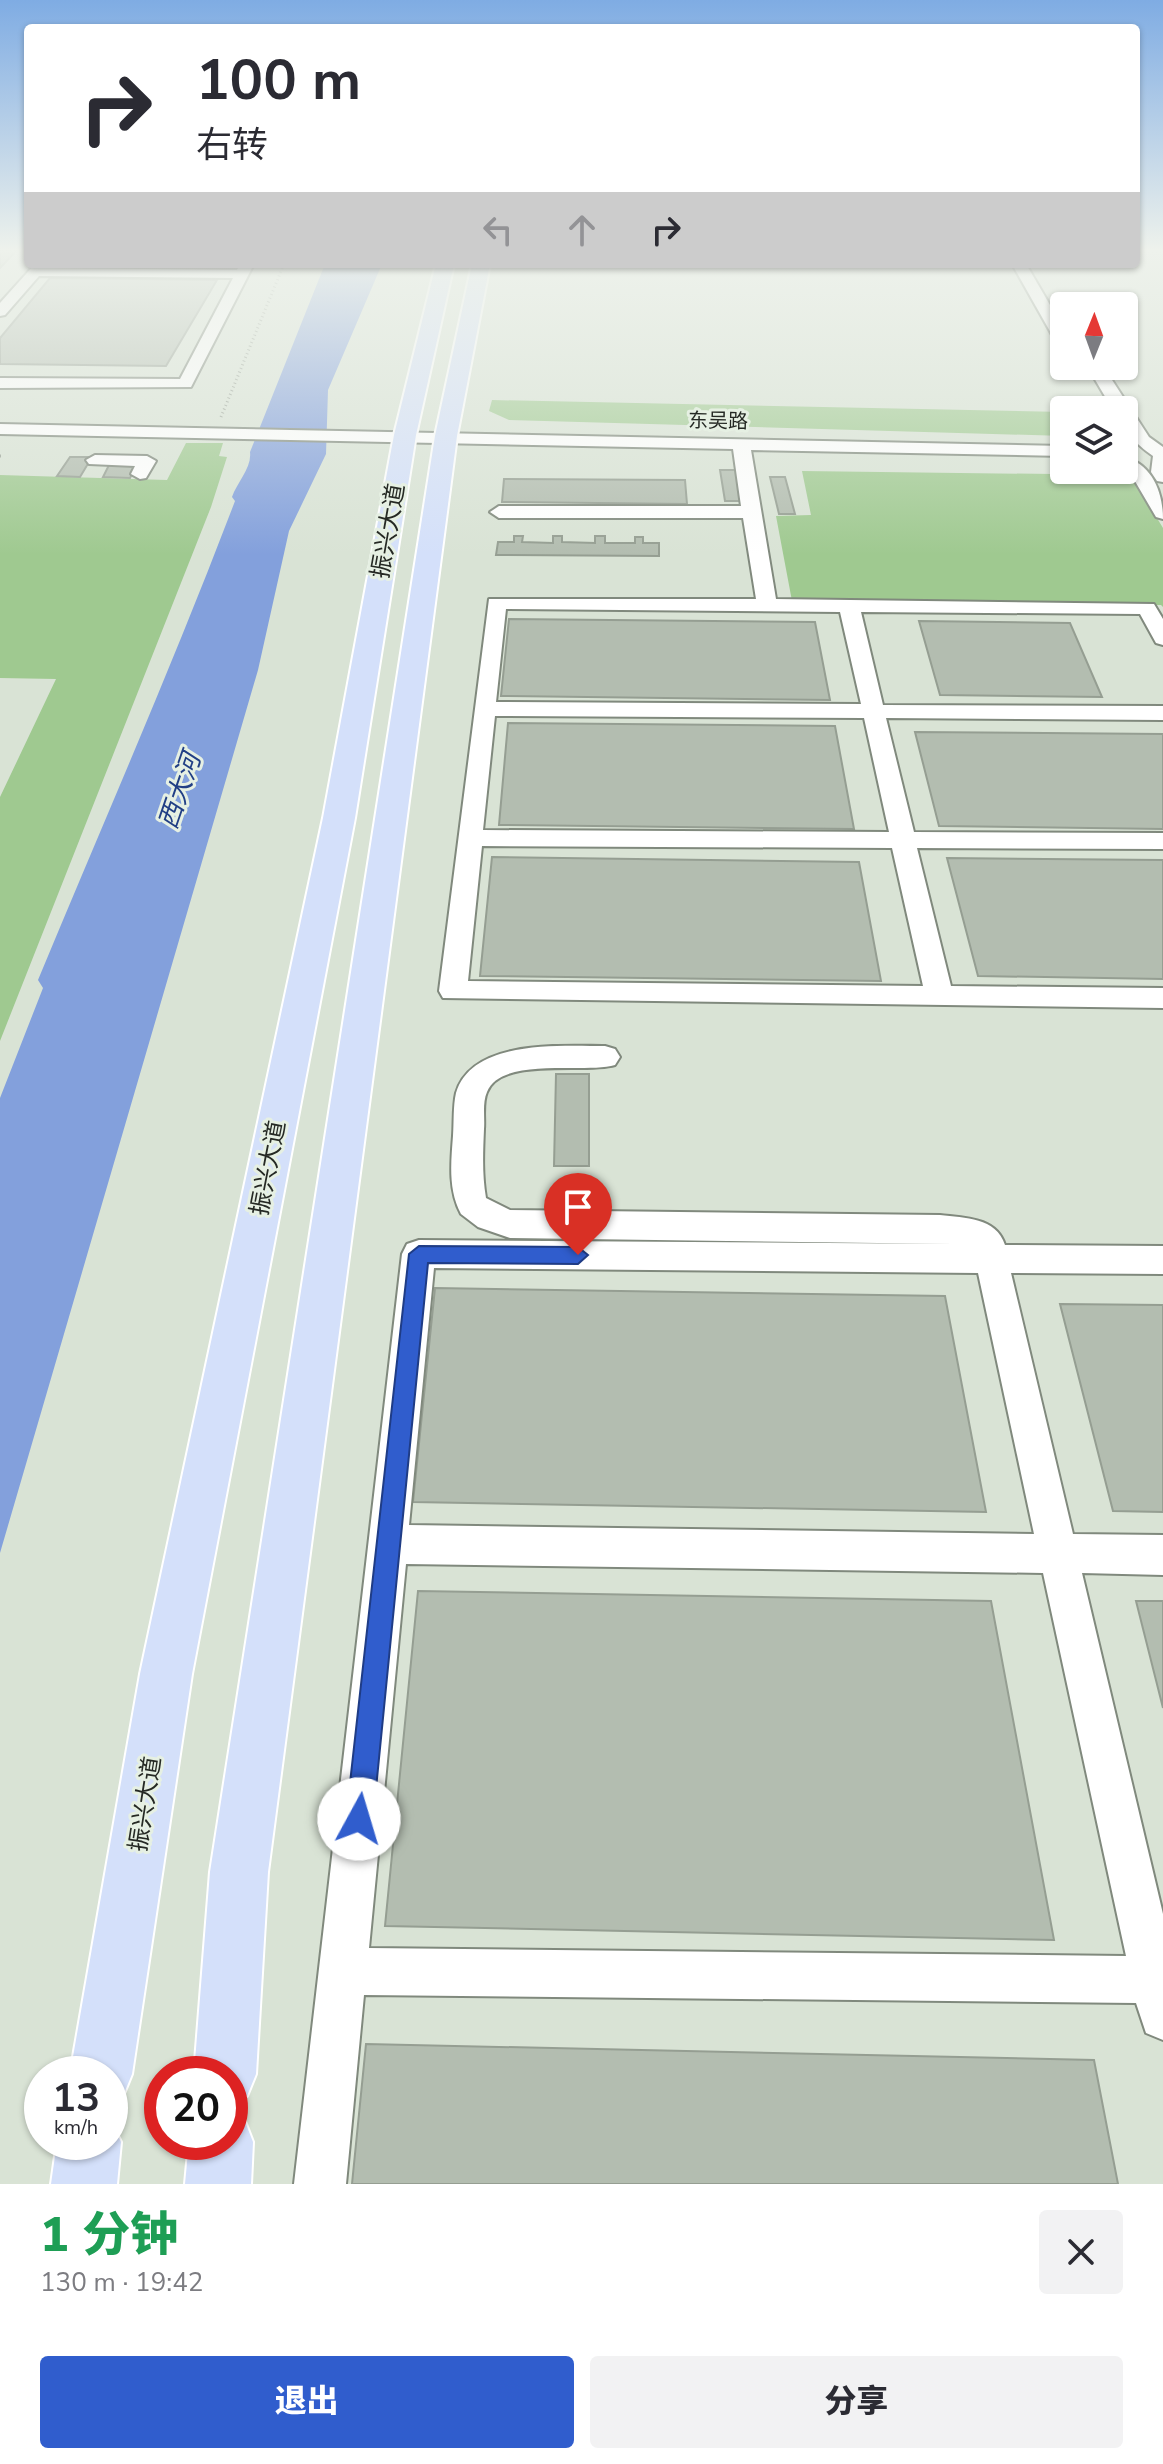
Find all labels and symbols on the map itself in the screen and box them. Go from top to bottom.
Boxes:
north arrow [1050,292,1138,380]
street label: 东吴路 [688,407,748,435]
street label: 振兴大道 [364,481,412,581]
water label: 西大河 [151,744,211,834]
street label: 振兴大道 [243,1118,293,1218]
pin [544,1173,612,1255]
street label: 振兴大道 [122,1754,168,1854]
position arrow [317,1777,401,1861]
speed limit sign: 20 [144,2056,248,2160]

